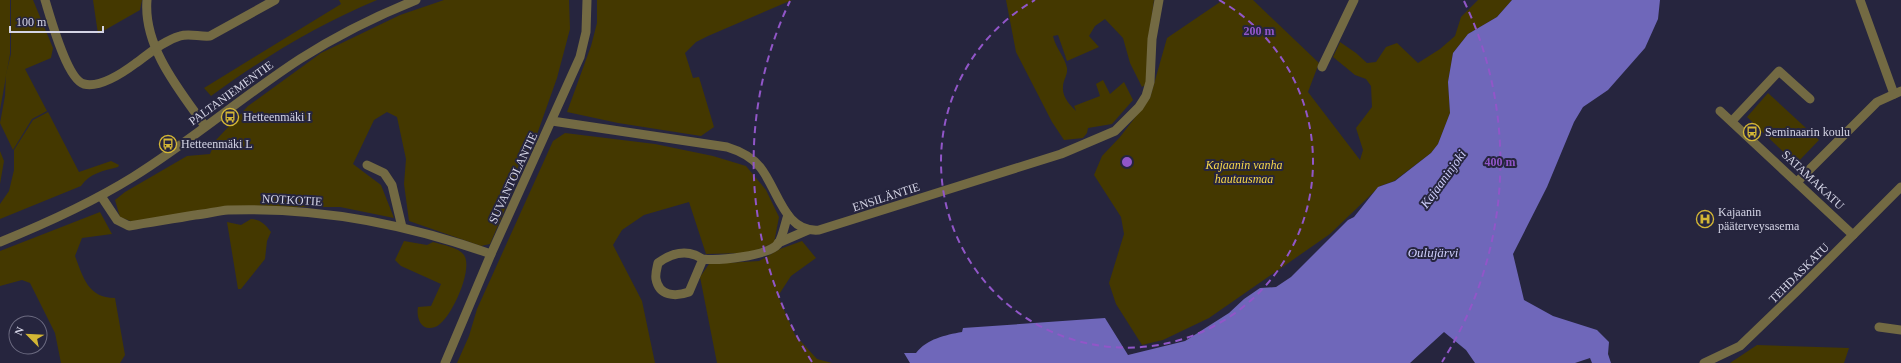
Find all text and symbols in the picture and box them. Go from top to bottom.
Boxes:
scale bar [10,8,103,34]
text: 100 m [16,15,47,29]
text: 200 m [1244,24,1275,38]
street label: PALTANIEMENTIE [186,58,276,128]
bus stop icon: Hetteenmäki I [220,107,240,127]
place label: Hetteenmäki I [243,110,311,124]
bus stop icon: Seminaarin koulu [1742,122,1762,142]
place label: Seminaarin koulu [1765,125,1850,139]
street label: SUVANTOLANTIE [486,130,540,226]
bus stop icon: Hetteenmäki L [158,134,178,154]
place label: Hetteenmäki L [181,137,253,151]
water label: Kajaaninjoki [1416,147,1469,212]
street label: SATAMAKATU [1779,147,1847,213]
centre of rings [1120,155,1134,169]
text: 400 m [1485,155,1516,169]
park label: Kajaanin vanha hautausmaa [1205,158,1283,186]
street label: ENSILÄNTIE [851,180,921,214]
street label: NOTKOTIE [261,191,323,209]
place label: Kajaanin pääterveysasema [1718,205,1800,233]
hospital icon: Kajaanin pääterveysasema [1695,209,1715,229]
street label: TEHDASKATU [1766,240,1832,306]
water label: Oulujärvi [1408,245,1459,260]
north arrow [8,315,48,355]
text: N [12,325,26,337]

